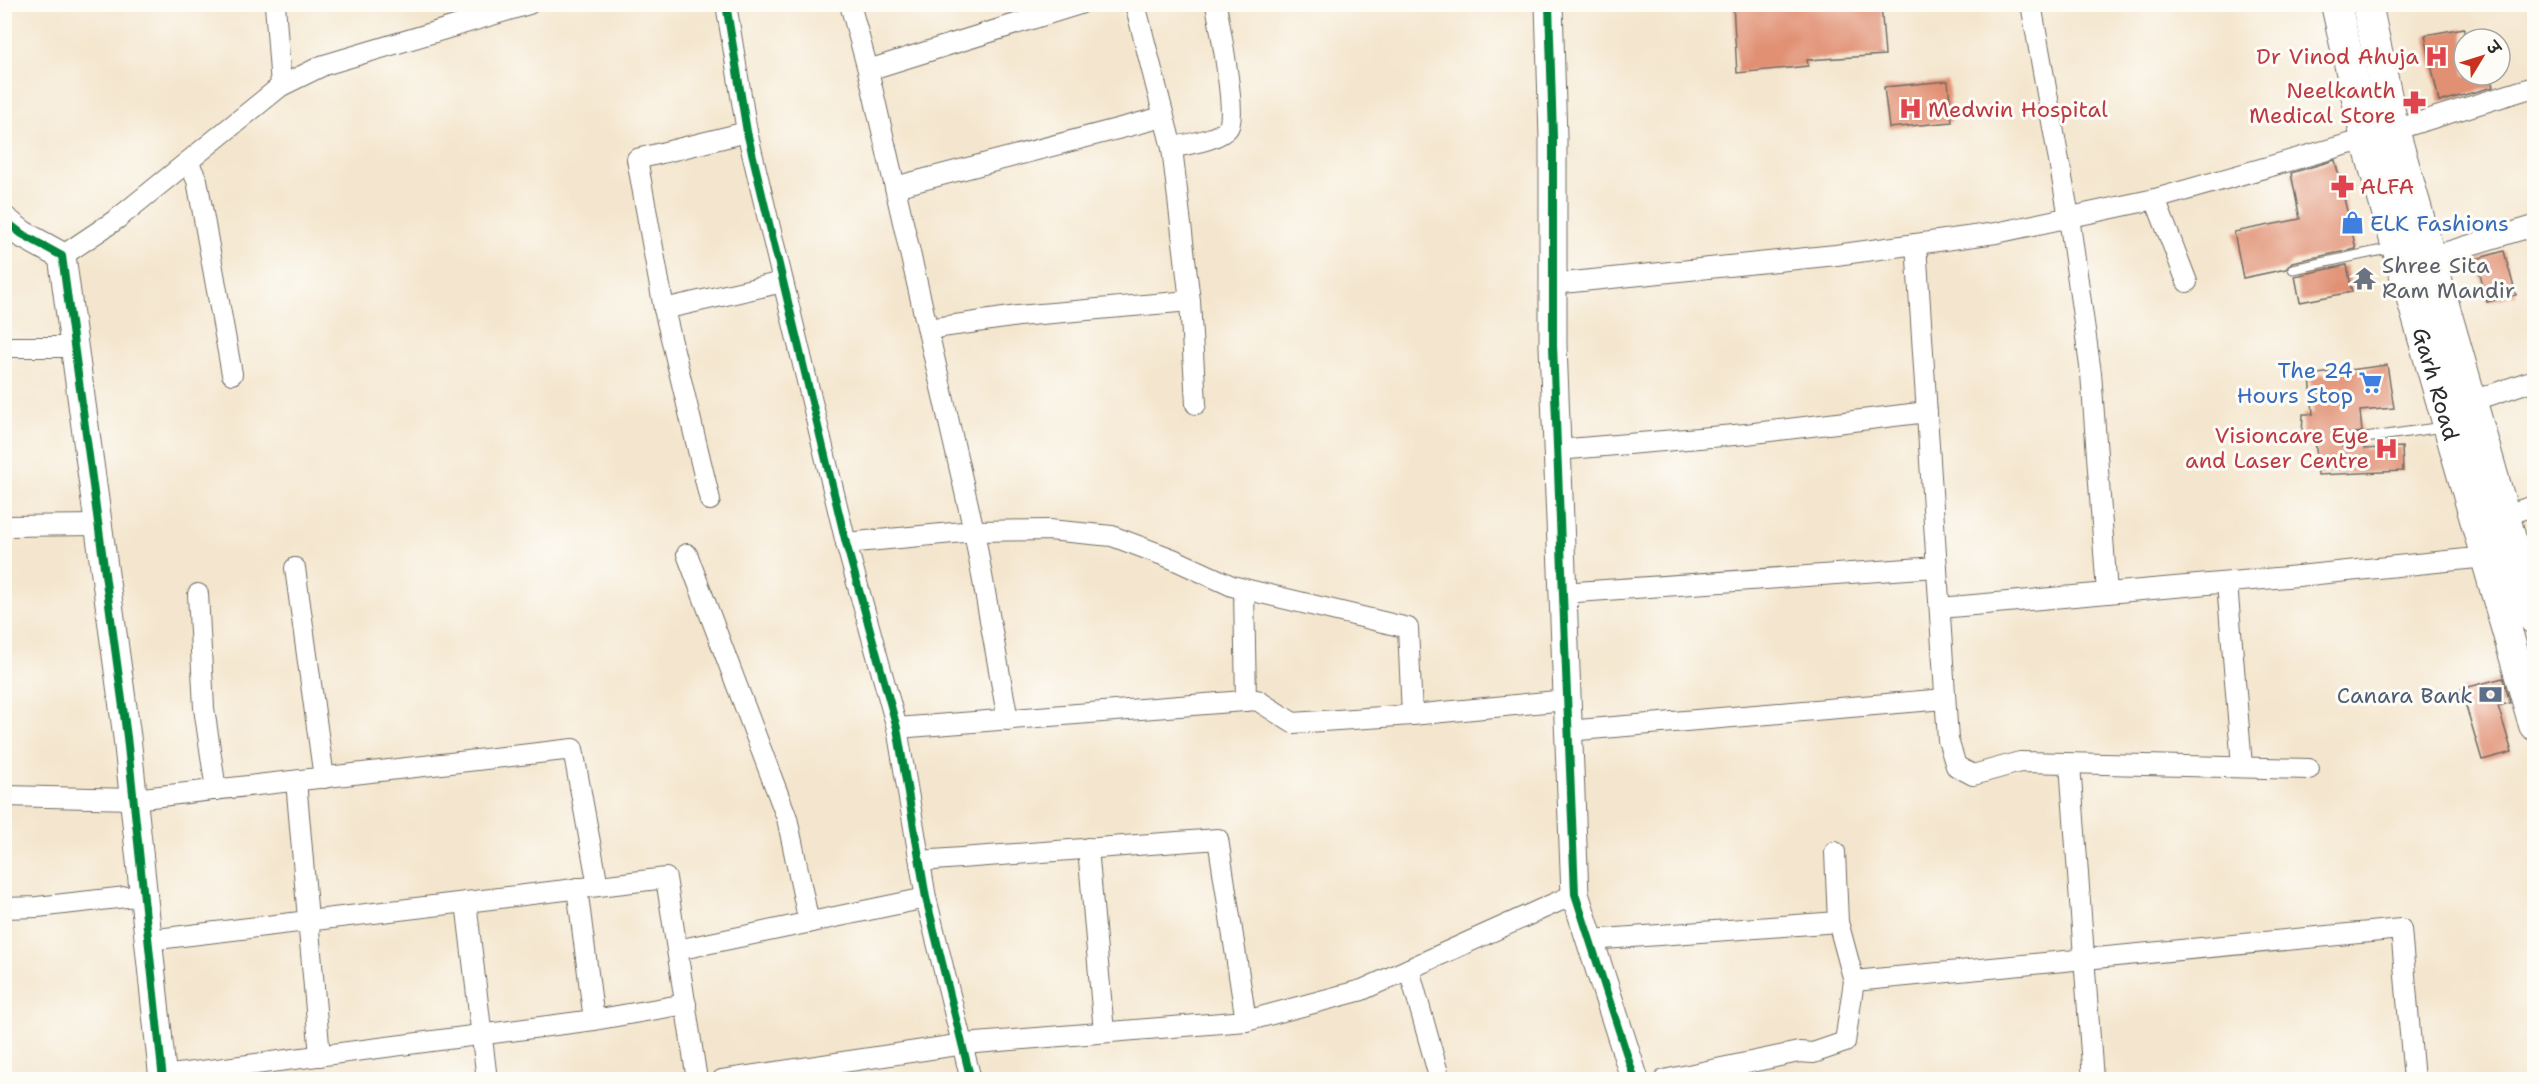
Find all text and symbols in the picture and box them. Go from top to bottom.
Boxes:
north arrow [2452,27,2512,87]
text: उ [2481,36,2506,60]
place label: Dr Vinod Ahuja [2256,42,2419,71]
hospital icon: Dr Vinod Ahuja [2424,43,2450,69]
place label: Neelkanth Medical Store [2249,76,2396,130]
pharmacy icon: Neelkanth Medical Store [2401,90,2427,116]
place label: Medwin Hospital [1928,95,2108,124]
hospital icon: Medwin Hospital [1897,96,1923,122]
place label: ALFA [2360,172,2414,201]
pharmacy icon: ALFA [2329,173,2355,199]
place label: ELK Fashions [2370,209,2509,238]
shop icon: ELK Fashions [2339,210,2365,236]
place label: Shree Sita Ram Mandir [2382,251,2515,305]
temple icon: Shree Sita Ram Mandir [2351,265,2377,291]
street label: Garh Road [2406,324,2466,444]
place label: The 24 Hours Stop [2237,356,2353,410]
supermarket icon: The 24 Hours Stop [2358,370,2384,396]
place label: Visioncare Eye and Laser Centre [2185,421,2369,475]
hospital icon: Visioncare Eye and Laser Centre [2374,435,2400,461]
place label: Canara Bank [2337,681,2473,710]
bank icon: Canara Bank [2478,682,2504,708]

